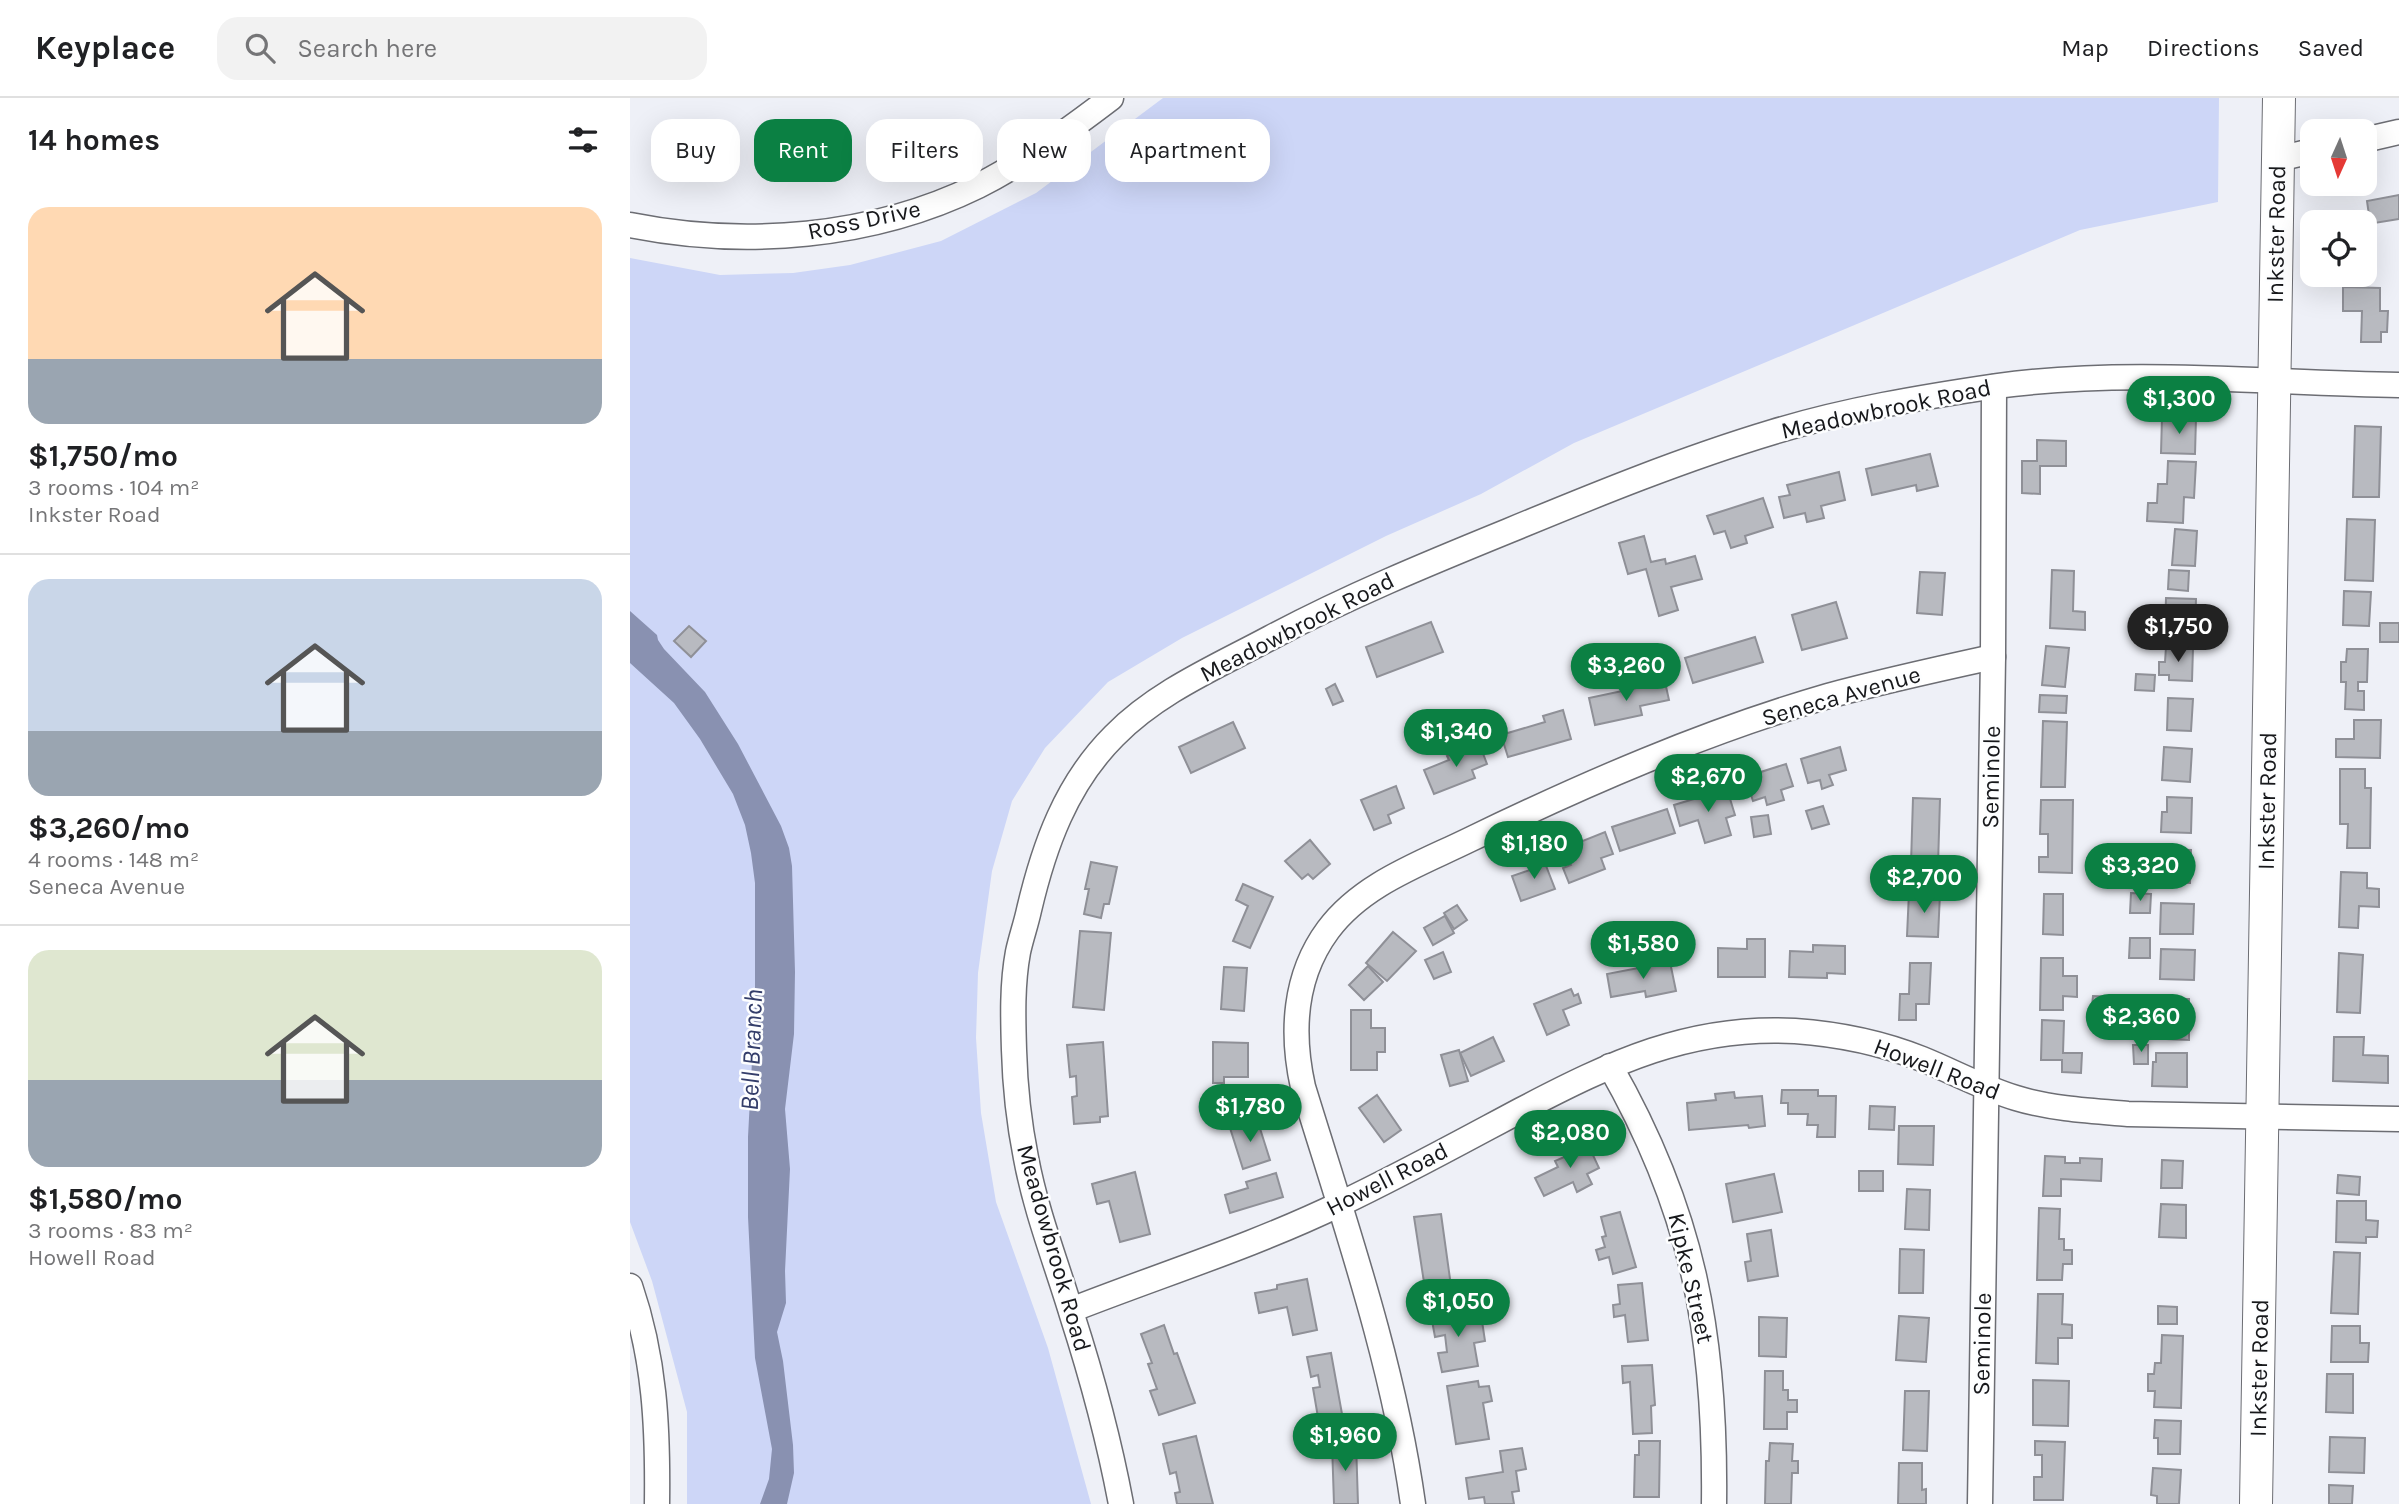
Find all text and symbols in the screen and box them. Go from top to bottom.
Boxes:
search box [217,17,707,80]
text: Keyplace [35,29,175,67]
icon: search [241,29,279,67]
text: Search here [297,33,437,64]
text: Map [2061,34,2109,62]
text: Directions [2147,34,2260,62]
text: Saved [2298,34,2364,62]
chip: Buy [651,119,740,182]
chip: Rent [754,119,852,182]
chip: Filters [866,119,983,182]
chip: New [997,119,1091,182]
chip: Apartment [1105,119,1270,182]
north arrow [2300,119,2376,196]
map controls [2300,119,2377,287]
icon: filters [564,121,602,159]
text: 14 homes [28,122,160,158]
street label: Inkster Road [2261,165,2291,303]
street label: Ross Drive [805,194,923,246]
button: locate [2300,210,2377,287]
icon: home [252,253,378,379]
street label: Meadowbrook Road [1778,373,1994,445]
pin: $1,300 [2122,376,2236,436]
text: $1,300 [2142,385,2216,412]
text: $1,750/mo [28,438,178,474]
text: 3 rooms · 104 m² [28,474,199,501]
text: Inkster Road [28,501,161,528]
street label: Meadowbrook Road [1195,566,1399,688]
pin: $1,750 [2121,604,2235,664]
text: $1,750 [2143,613,2213,640]
icon: home [252,625,378,751]
pin: $3,260 [1569,644,1683,703]
text: $3,260 [1587,652,1665,679]
street label: Seneca Avenue [1758,660,1924,732]
pin: $1,340 [1399,710,1513,769]
text: $1,340 [1420,718,1492,745]
street label: Seminole [1976,725,2006,829]
street label: Inkster Road [2252,732,2282,870]
pin: $2,670 [1651,754,1765,814]
text: $2,670 [1670,763,1746,790]
text: $3,260/mo [28,810,190,846]
pin: $1,180 [1477,822,1591,881]
text: $1,180 [1500,830,1568,857]
pin: $3,320 [2083,844,2197,903]
text: 4 rooms · 148 m² [28,846,199,873]
text: $3,320 [2101,852,2179,879]
pin: $2,700 [1867,856,1981,915]
text: $2,700 [1886,864,1962,891]
text: Seneca Avenue [28,873,185,900]
pin: $1,580 [1586,922,1700,981]
text: $1,580 [1607,930,1679,957]
water label: Bell Branch [734,988,769,1112]
pin: $2,360 [2084,995,2198,1054]
icon: home [252,996,378,1122]
text: $2,360 [2102,1003,2180,1030]
street label: Howell Road [1870,1032,2004,1106]
pin: $1,780 [1193,1084,1307,1144]
text: $1,780 [1215,1093,1285,1120]
pin: $2,080 [1513,1110,1627,1170]
text: $2,080 [1530,1119,1610,1146]
street label: Howell Road [1321,1136,1453,1222]
street label: Meadowbrook Road [1011,1141,1097,1355]
text: $1,580/mo [28,1181,182,1217]
street label: Kipke Street [1662,1210,1720,1346]
text: 3 rooms · 83 m² [28,1217,193,1244]
text: Howell Road [28,1244,156,1271]
pin: $1,050 [1401,1280,1515,1339]
text: $1,050 [1422,1288,1494,1315]
street label: Seminole [1967,1292,1997,1396]
street label: Inkster Road [2244,1299,2274,1437]
pin: $1,960 [1288,1414,1402,1473]
text: $1,960 [1309,1422,1381,1449]

